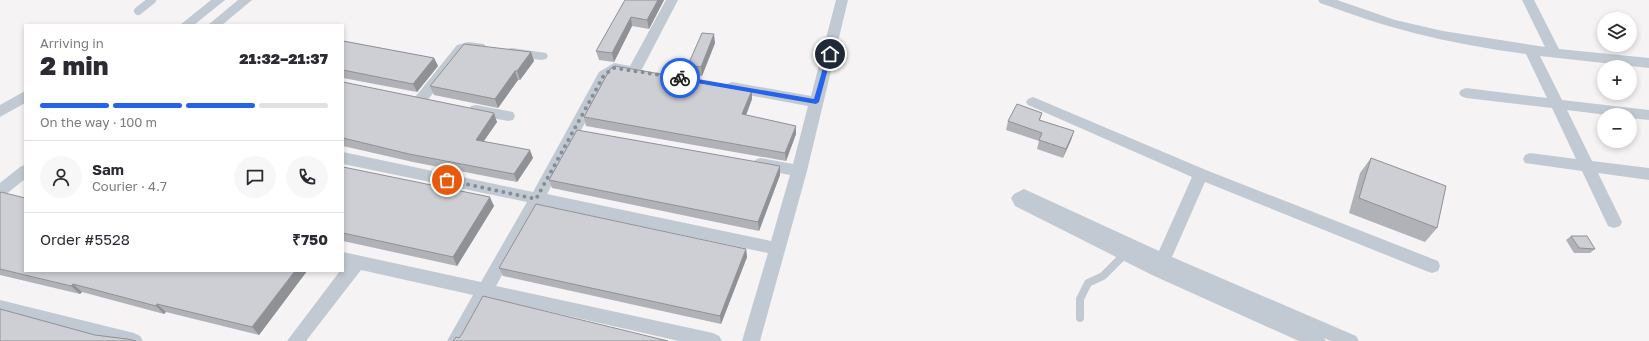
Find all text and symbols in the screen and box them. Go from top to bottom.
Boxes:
map controls [1597,12,1637,148]
button: layers [1597,12,1637,52]
text: Arriving in [40,35,104,51]
pin [813,37,847,71]
icon: home [819,43,841,65]
text: 21:32–21:37 [239,49,328,67]
text: 2 min [40,50,108,81]
courier [660,58,700,98]
button: + [1597,60,1637,100]
icon: bike [669,67,691,89]
button: − [1597,108,1637,148]
text: On the way · 100 m [40,114,157,130]
button: person [40,156,82,198]
button: chat [234,156,276,198]
button: phone [286,156,328,198]
text: Sam [92,160,124,178]
pin [430,163,464,197]
icon: bag [436,169,458,191]
text: Courier · 4.7 [92,178,167,194]
text: Order #5528 [40,230,130,248]
text: ₹750 [292,230,328,248]

